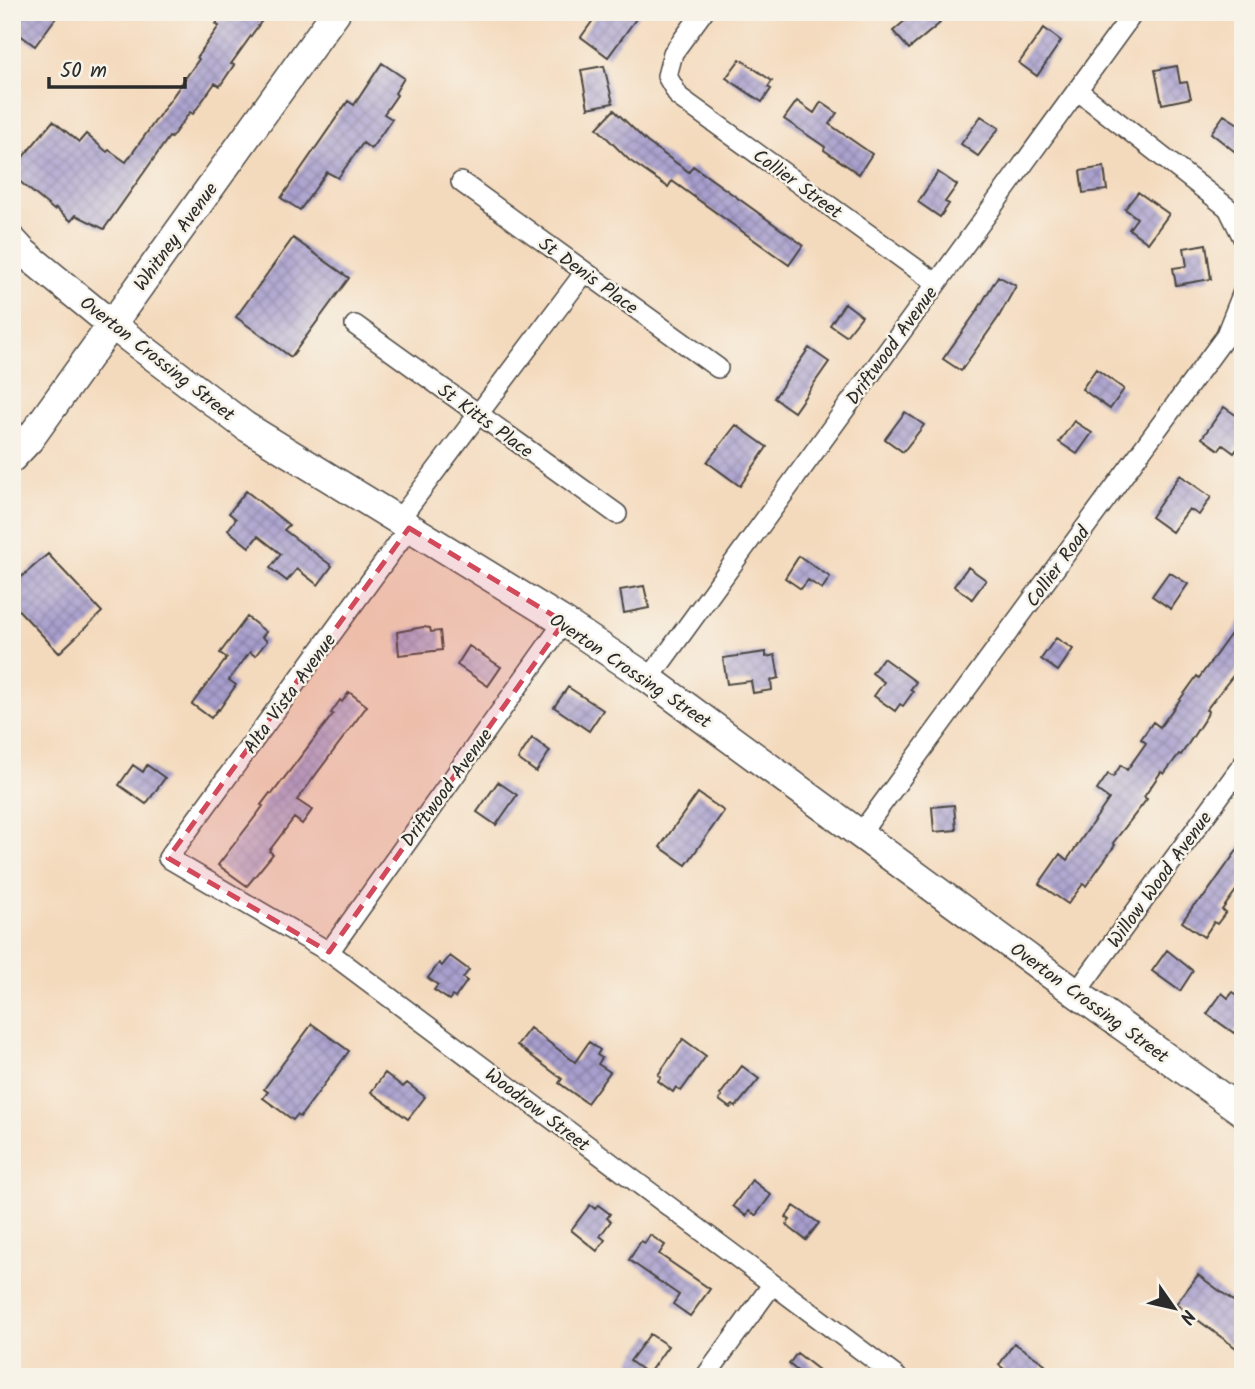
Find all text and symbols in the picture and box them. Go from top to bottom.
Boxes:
scale bar [49,46,186,90]
text: 50 m [60,55,107,88]
street label: Collier Street [746,142,848,228]
street label: Whitney Avenue [127,176,227,298]
street label: St Denis Place [532,230,644,323]
street label: Driftwood Avenue [839,280,946,412]
street label: Overton Crossing Street [73,289,241,430]
street label: St Kitts Place [431,377,539,467]
street label: Collier Road [1019,520,1099,614]
street label: Overton Crossing Street [543,606,718,738]
street label: Alta Vista Avenue [237,627,345,761]
street label: Driftwood Avenue [394,722,501,854]
street label: Willow Wood Avenue [1101,805,1221,955]
street label: Overton Crossing Street [1003,936,1175,1072]
street label: Woodrow Street [478,1061,596,1161]
north arrow [1140,1274,1210,1344]
text: N [1171,1303,1202,1330]

